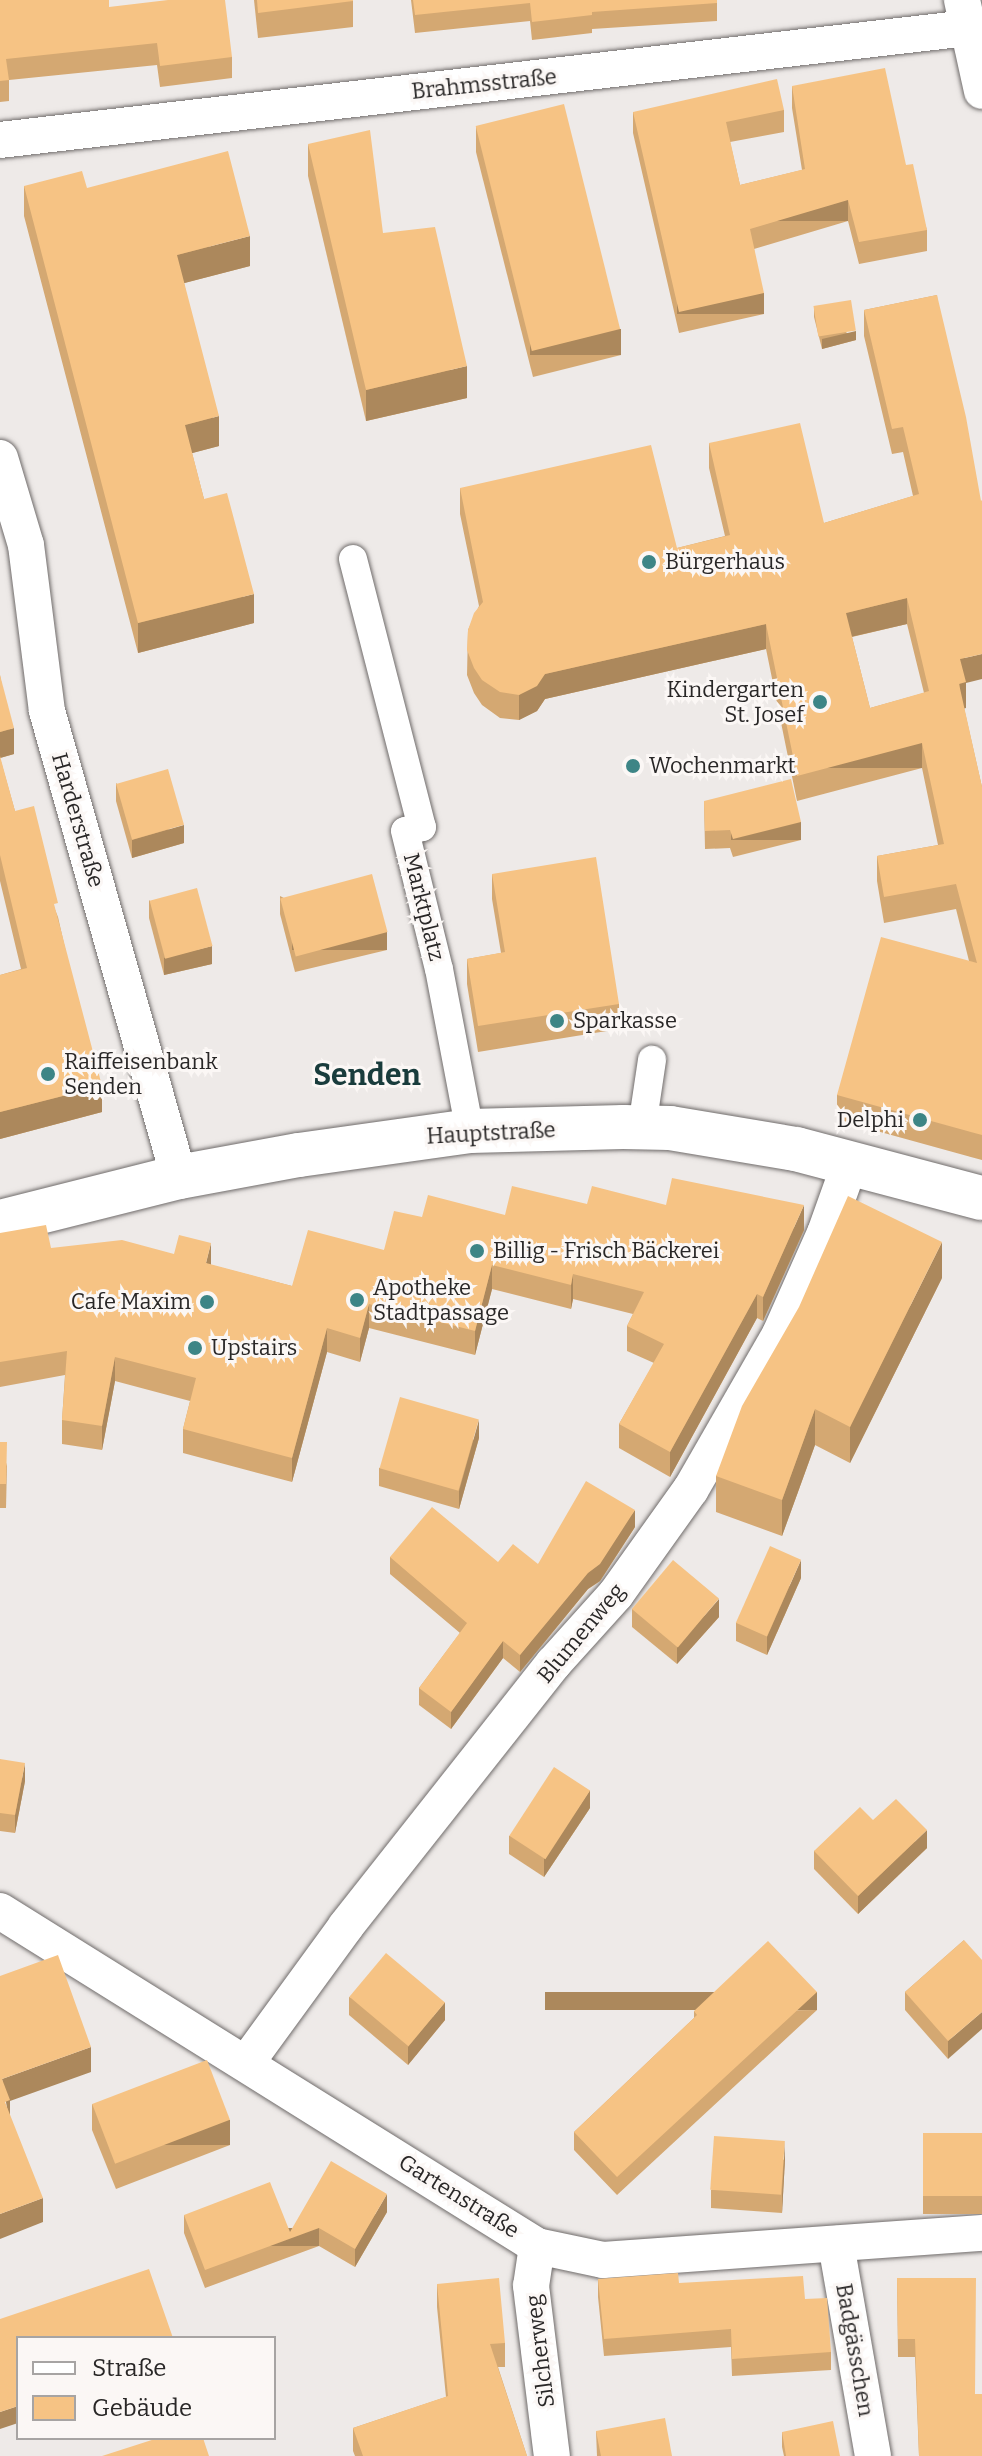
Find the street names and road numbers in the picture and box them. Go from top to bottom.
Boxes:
street label: Brahmsstraße [410,63,558,105]
street label: Harderstraße [46,750,110,890]
street label: Marktplatz [398,850,450,964]
street label: Hauptstraße [426,1116,556,1150]
street label: Blumenweg [532,1578,630,1688]
street label: Gartenstraße [394,2149,524,2243]
street label: Badgässchen [830,2282,880,2418]
street label: Silcherweg [520,2293,560,2409]

